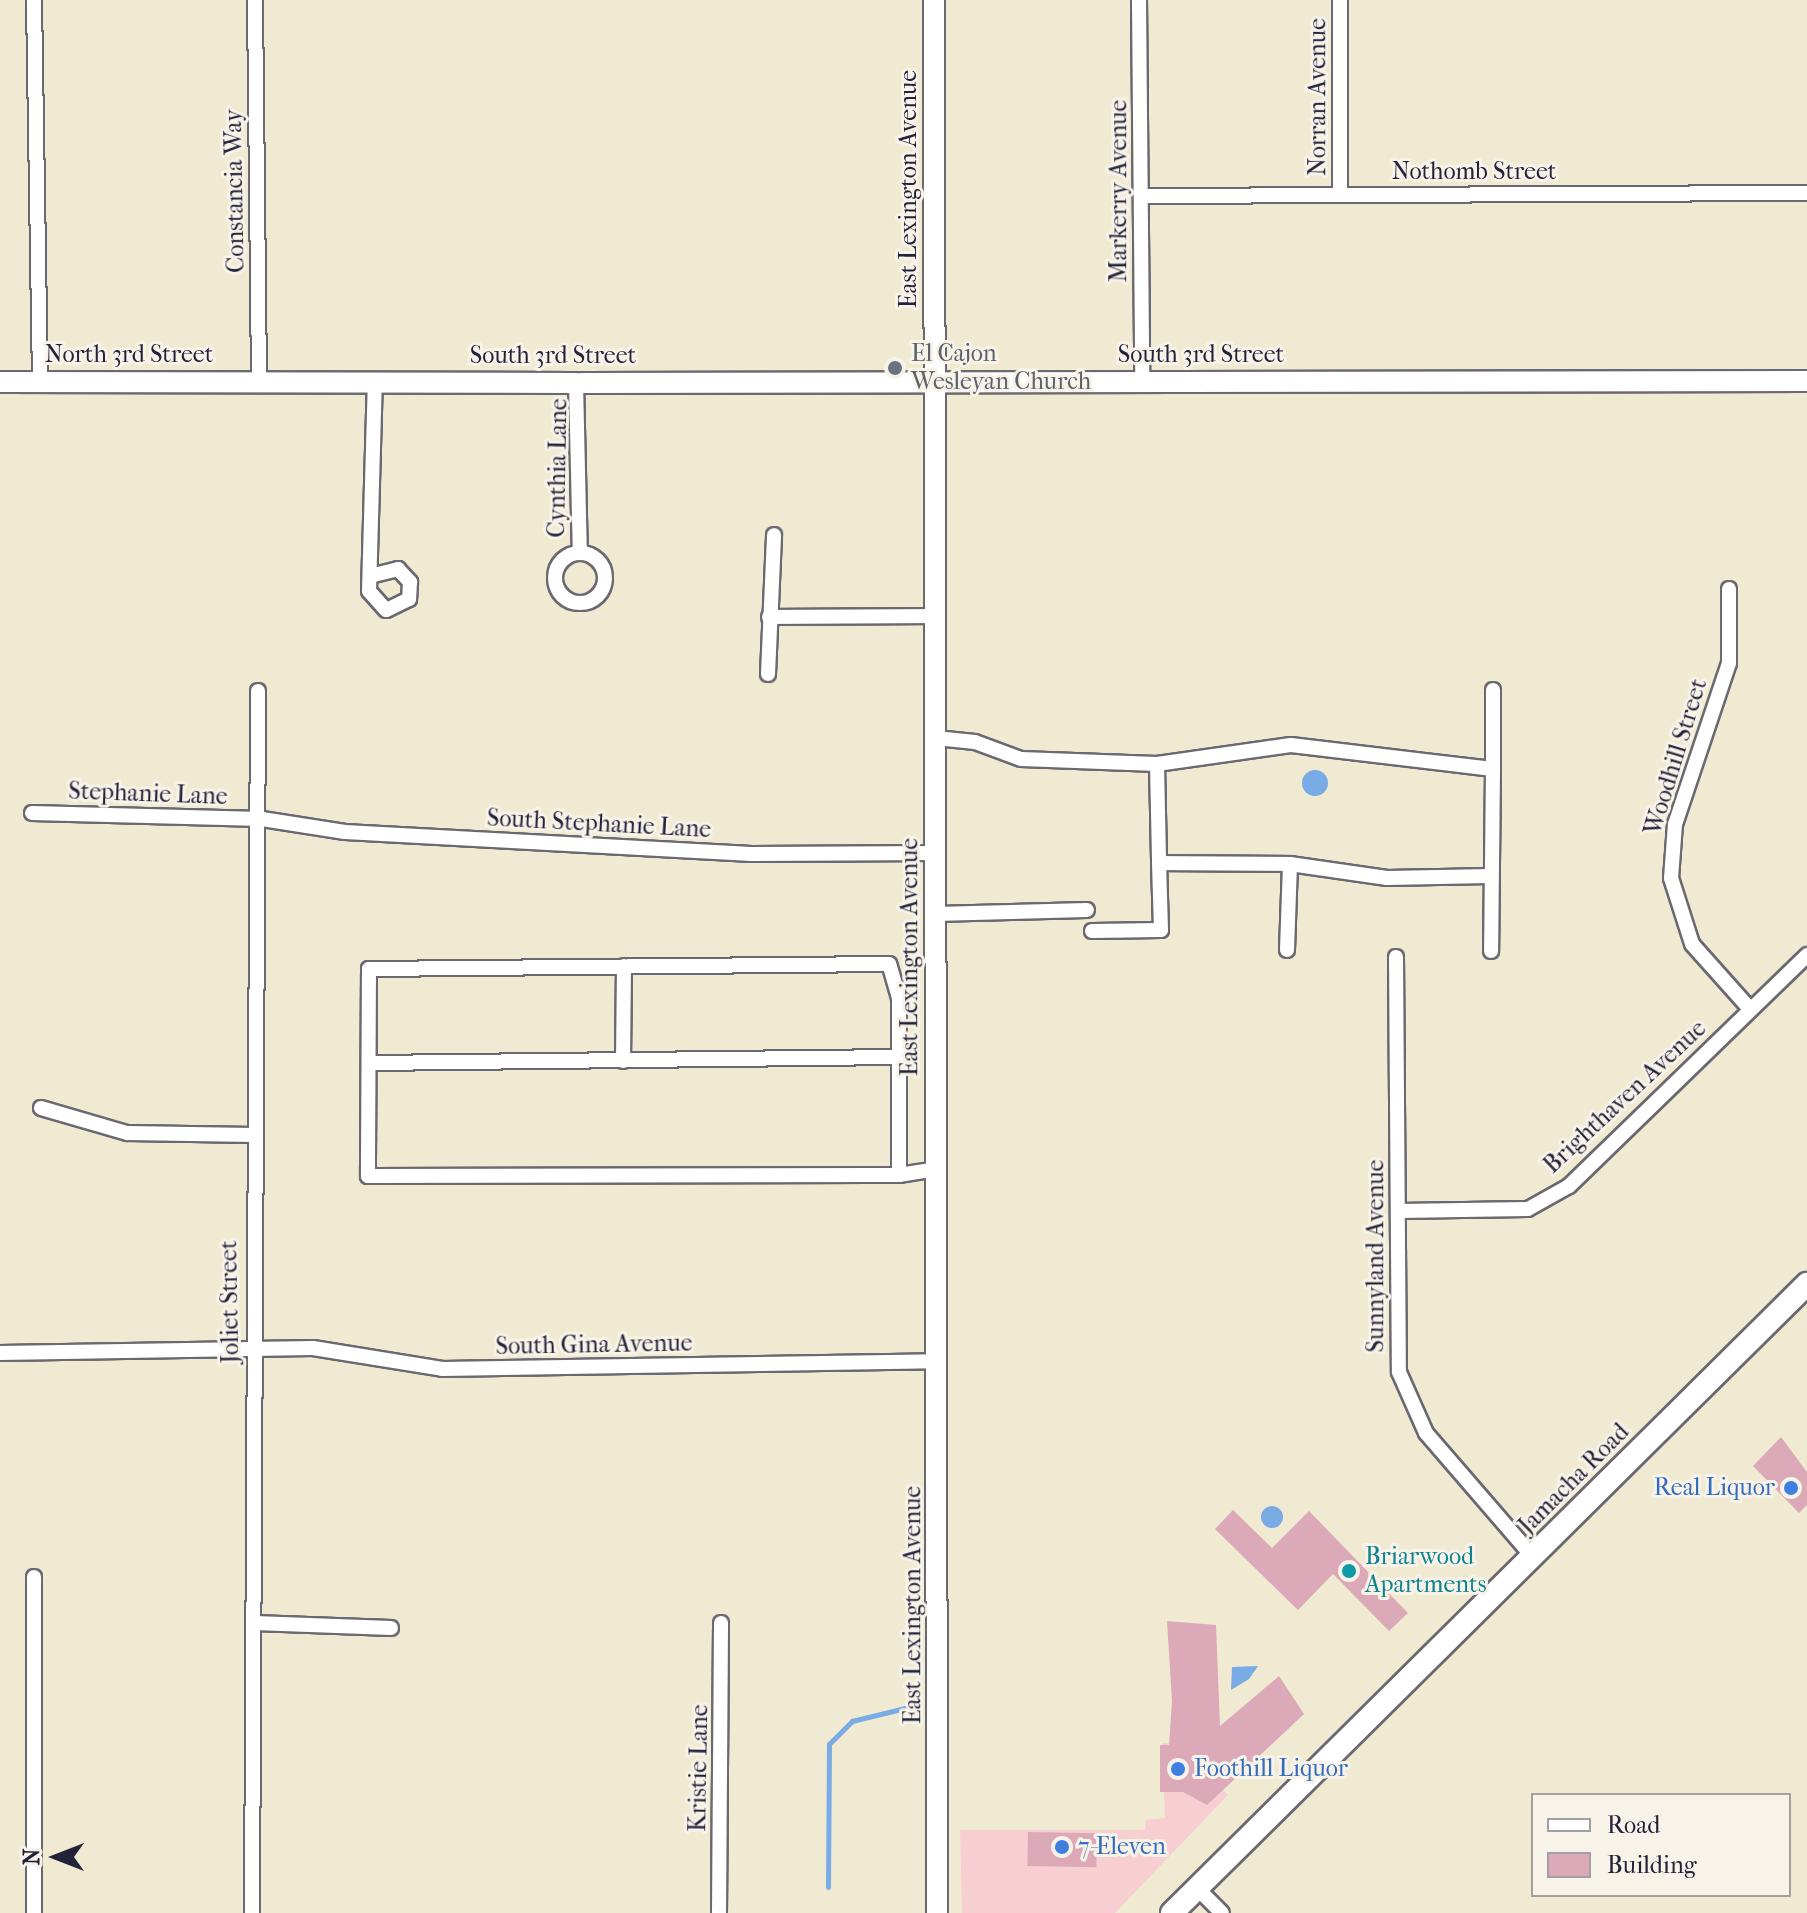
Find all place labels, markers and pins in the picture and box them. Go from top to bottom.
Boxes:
place label: El Cajon Wesleyan Church [911,340,1091,396]
marker: El Cajon Wesleyan Church [886,359,904,377]
place label: Real Liquor [1654,1474,1775,1502]
marker: Real Liquor [1782,1479,1800,1497]
place label: Briarwood Apartments [1365,1543,1486,1599]
marker: Briarwood Apartments [1340,1562,1358,1580]
place label: Foothill Liquor [1194,1755,1348,1783]
marker: Foothill Liquor [1169,1760,1187,1778]
place label: 7-Eleven [1078,1833,1166,1861]
marker: 7-Eleven [1053,1838,1071,1856]

